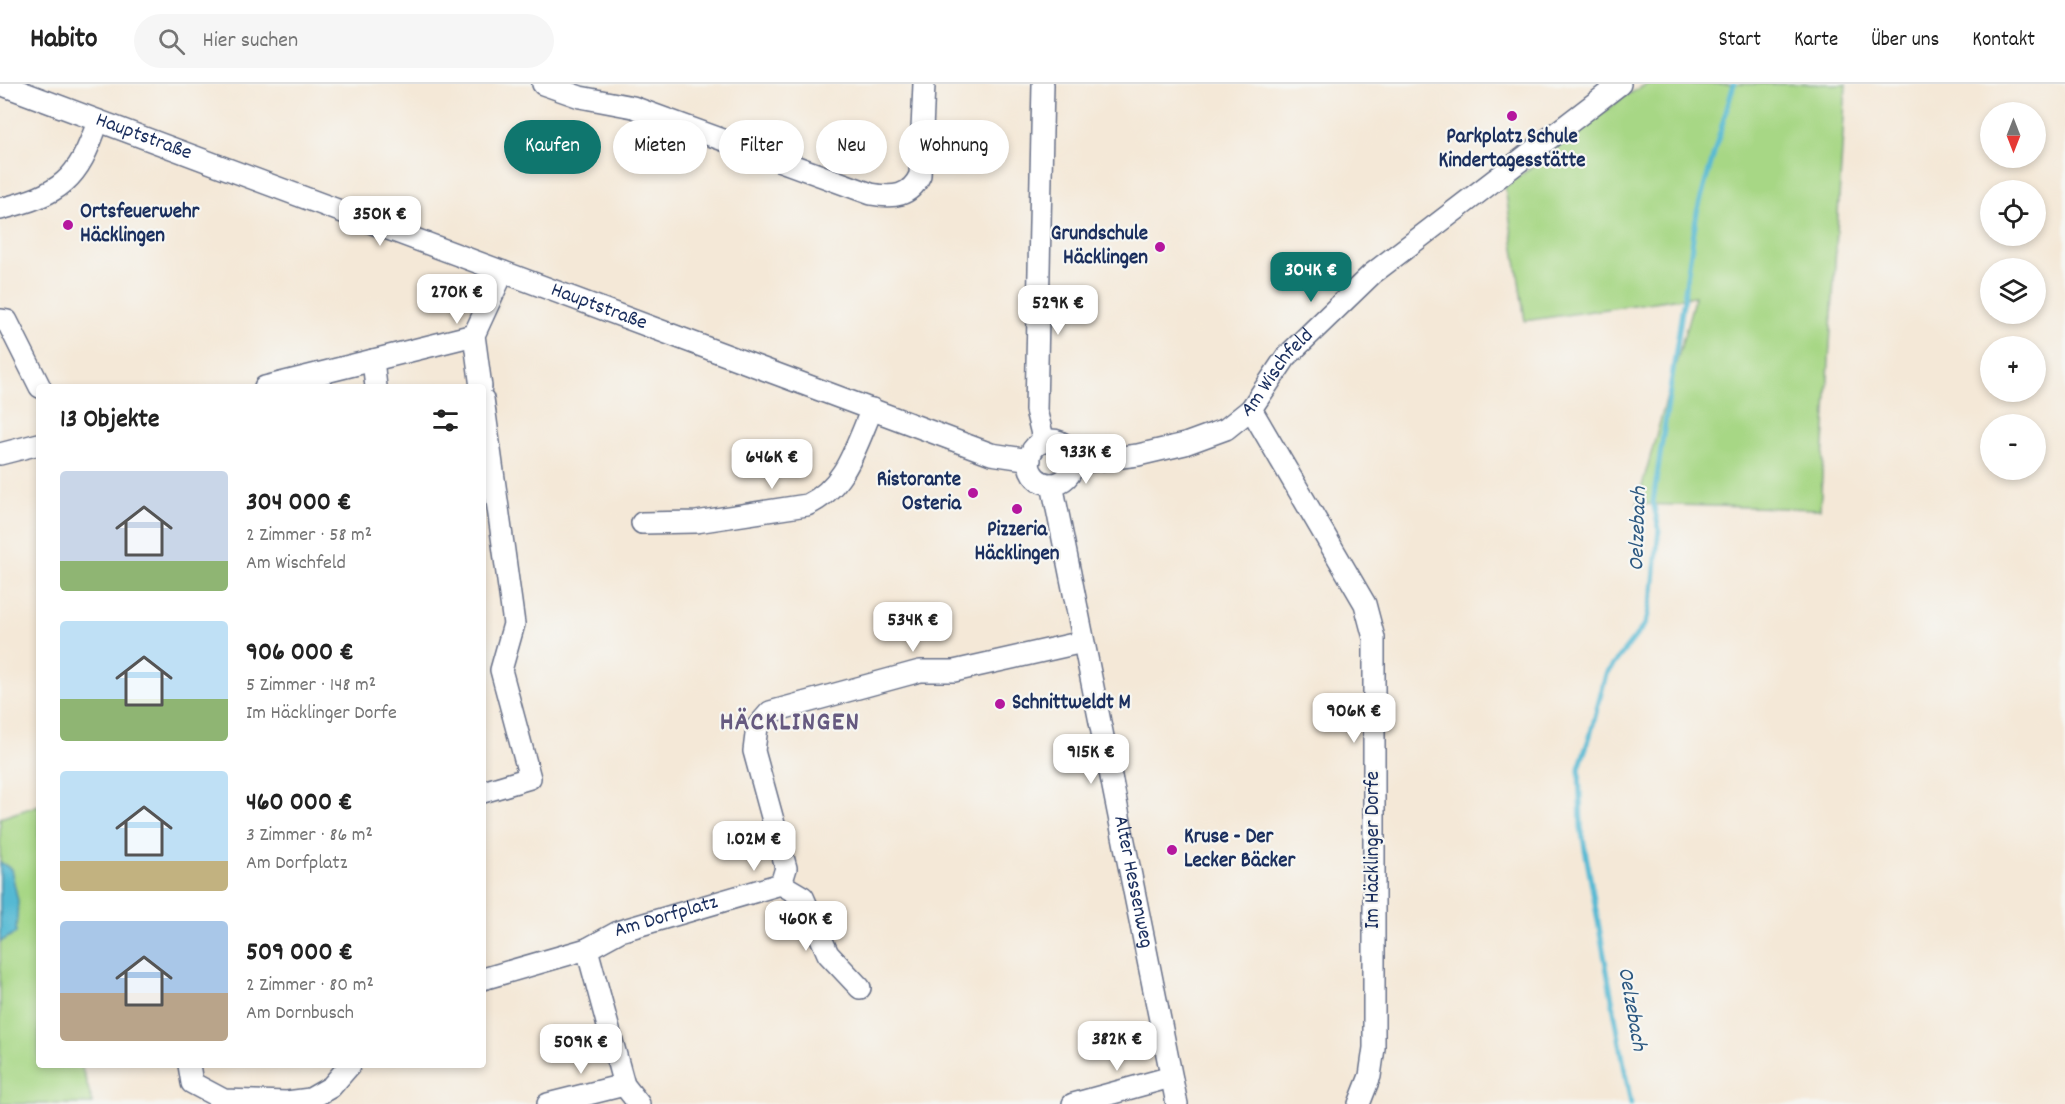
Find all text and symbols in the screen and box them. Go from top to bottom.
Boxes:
search box [134,14,554,68]
text: Habito [30,21,98,61]
icon: search [155,25,188,58]
text: Hier suchen [203,26,298,57]
text: Start [1719,26,1761,56]
text: Karte [1794,26,1838,56]
text: Über uns [1871,26,1939,56]
text: Kontakt [1972,26,2035,56]
north arrow [1980,102,2046,168]
map controls [1980,102,2046,480]
street label: Hauptstraße [91,106,196,169]
marker: Parkplatz Schule Kindertagesstätte [1505,109,1519,123]
chip: Kaufen [504,120,601,174]
chip: Mieten [613,120,707,174]
chip: Filter [719,120,804,174]
chip: Neu [816,120,887,174]
chip: Wohnung [899,120,1009,174]
place label: Parkplatz Schule Kindertagesstätte [1439,123,1585,177]
button: locate [1980,180,2046,246]
pin: 350K € [331,196,429,247]
place label: Ortsfeuerwehr Häcklingen [80,198,201,252]
text: 350K € [353,201,407,229]
marker: Ortsfeuerwehr Häcklingen [61,218,75,232]
place label: Grundschule Häcklingen [1051,220,1148,274]
marker: Grundschule Häcklingen [1153,240,1167,254]
pin: 304K € [1262,252,1360,303]
text: 304K € [1284,257,1338,285]
button: layers [1980,258,2046,324]
pin: 270K € [408,274,506,325]
street label: Hauptstraße [546,276,651,339]
text: 270K € [431,279,483,307]
pin: 529K € [1009,285,1107,336]
text: 529K € [1032,290,1084,318]
street label: Am Wischfeld [1235,322,1321,426]
button: + [1980,336,2046,402]
text: 13 Objekte [60,402,159,439]
icon: filters [429,404,462,437]
button: − [1980,414,2046,480]
pin: 933K € [1037,434,1135,485]
pin: 646K € [723,439,821,490]
text: 933K € [1060,439,1112,467]
text: 646K € [746,444,798,472]
place label: Ristorante Osteria [877,466,962,520]
text: 304 000 € [246,485,351,522]
water label: Oelzebach [1622,485,1656,572]
marker: Ristorante Osteria [966,486,980,500]
icon: home [108,495,180,567]
marker: Pizzeria Häcklingen [1010,502,1024,516]
place label: Pizzeria Häcklingen [975,516,1060,570]
text: 2 Zimmer · 58 m² [246,522,372,550]
text: Am Wischfeld [246,550,346,578]
pin: 534K € [864,602,962,653]
text: 534K € [887,607,939,635]
text: 906 000 € [246,635,354,672]
icon: home [108,645,180,717]
text: 5 Zimmer · 148 m² [246,672,376,700]
place label: Schnittweldt M [1012,689,1131,719]
pin: 906K € [1305,693,1403,744]
marker: Schnittweldt M [993,697,1007,711]
text: 906K € [1327,698,1381,726]
text: Im Häcklinger Dorfe [246,700,397,728]
district label: HÄCKLINGEN [720,704,860,743]
pin: 915K € [1042,734,1140,785]
text: 915K € [1067,739,1115,767]
street label: Im Häcklinger Dorfe [1359,771,1389,929]
text: 460 000 € [246,785,353,822]
icon: home [108,795,180,867]
street label: Alter Hessenweg [1104,813,1160,951]
pin: 1.02M € [699,821,809,872]
text: 3 Zimmer · 86 m² [246,822,373,850]
place label: Kruse - Der Lecker Bäcker [1184,823,1296,877]
text: 1.02M € [727,826,781,854]
marker: Kruse - Der Lecker Bäcker [1165,843,1179,857]
text: Am Dorfplatz [246,850,347,878]
street label: Am Dorfplatz [611,888,722,947]
pin: 460K € [757,901,855,952]
text: 460K € [779,906,833,934]
text: 509 000 € [246,935,353,972]
icon: home [108,945,180,1017]
water label: Oelzebach [1608,965,1654,1054]
text: 2 Zimmer · 80 m² [246,972,374,1000]
text: Am Dornbusch [246,1000,354,1028]
pin: 382K € [1068,1021,1166,1072]
pin: 509K € [532,1024,630,1075]
text: 382K € [1092,1026,1142,1054]
text: 509K € [554,1029,608,1057]

